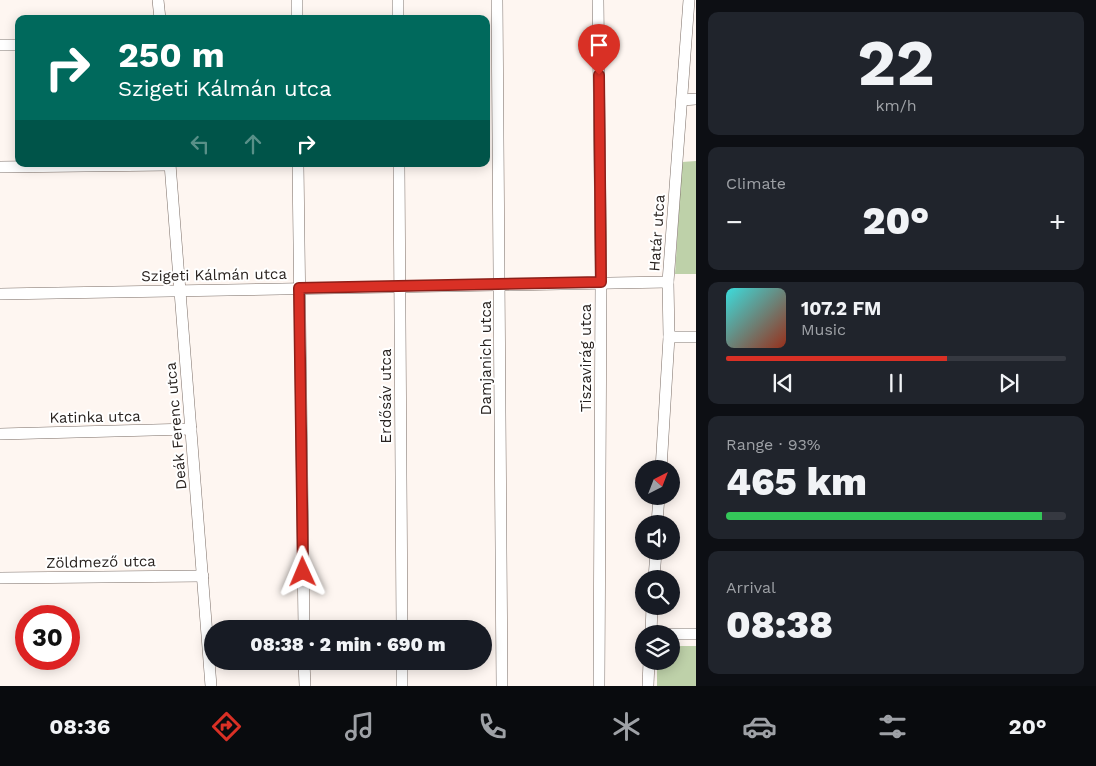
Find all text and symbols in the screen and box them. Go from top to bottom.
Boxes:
pin [578,24,620,75]
text: 22 [857,25,935,101]
icon: arrive [585,31,613,59]
text: 250 m [118,34,225,76]
icon: right [35,35,100,100]
text: Szigeti Kálmán utca [118,76,332,101]
text: km/h [875,96,917,115]
icon: left [186,130,214,158]
icon: ahead [239,130,267,158]
icon: right [292,130,320,158]
text: Climate [726,174,786,193]
street label: Határ utca [645,193,669,272]
text: 20° [863,199,929,243]
text: − [726,205,743,238]
text: + [1049,205,1066,238]
street label: Szigeti Kálmán utca [141,265,287,285]
text: 107.2 FM [801,297,881,320]
street label: Damjanich utca [477,300,495,415]
street label: Tiszavirág utca [577,303,595,412]
text: Music [801,320,846,339]
street label: Erdősáv utca [377,348,395,443]
street label: Deák Ferenc utca [161,361,191,491]
icon: previous [769,369,797,397]
icon: pause [882,369,910,397]
icon: next [995,369,1023,397]
street label: Katinka utca [49,407,141,427]
text: Range · 93% [726,435,820,454]
north arrow [635,460,680,505]
map controls [635,460,680,670]
text: 465 km [726,460,867,504]
button: sound [635,515,680,560]
position arrow [276,545,328,597]
street label: Zöldmező utca [46,552,156,572]
button: search [635,570,680,615]
text: Arrival [726,578,776,597]
text: 08:38 [726,603,833,647]
speed limit sign: 30 [15,605,80,670]
button: layers [635,625,680,670]
text: 08:38 · 2 min · 690 m [250,633,446,656]
icon: directions [209,709,244,744]
icon: music [342,709,377,744]
icon: phone [475,709,510,744]
icon: climate [609,709,644,744]
icon: car [742,709,777,744]
icon: filters [875,709,910,744]
text: 08:36 [49,714,110,739]
text: 20° [1009,714,1047,739]

